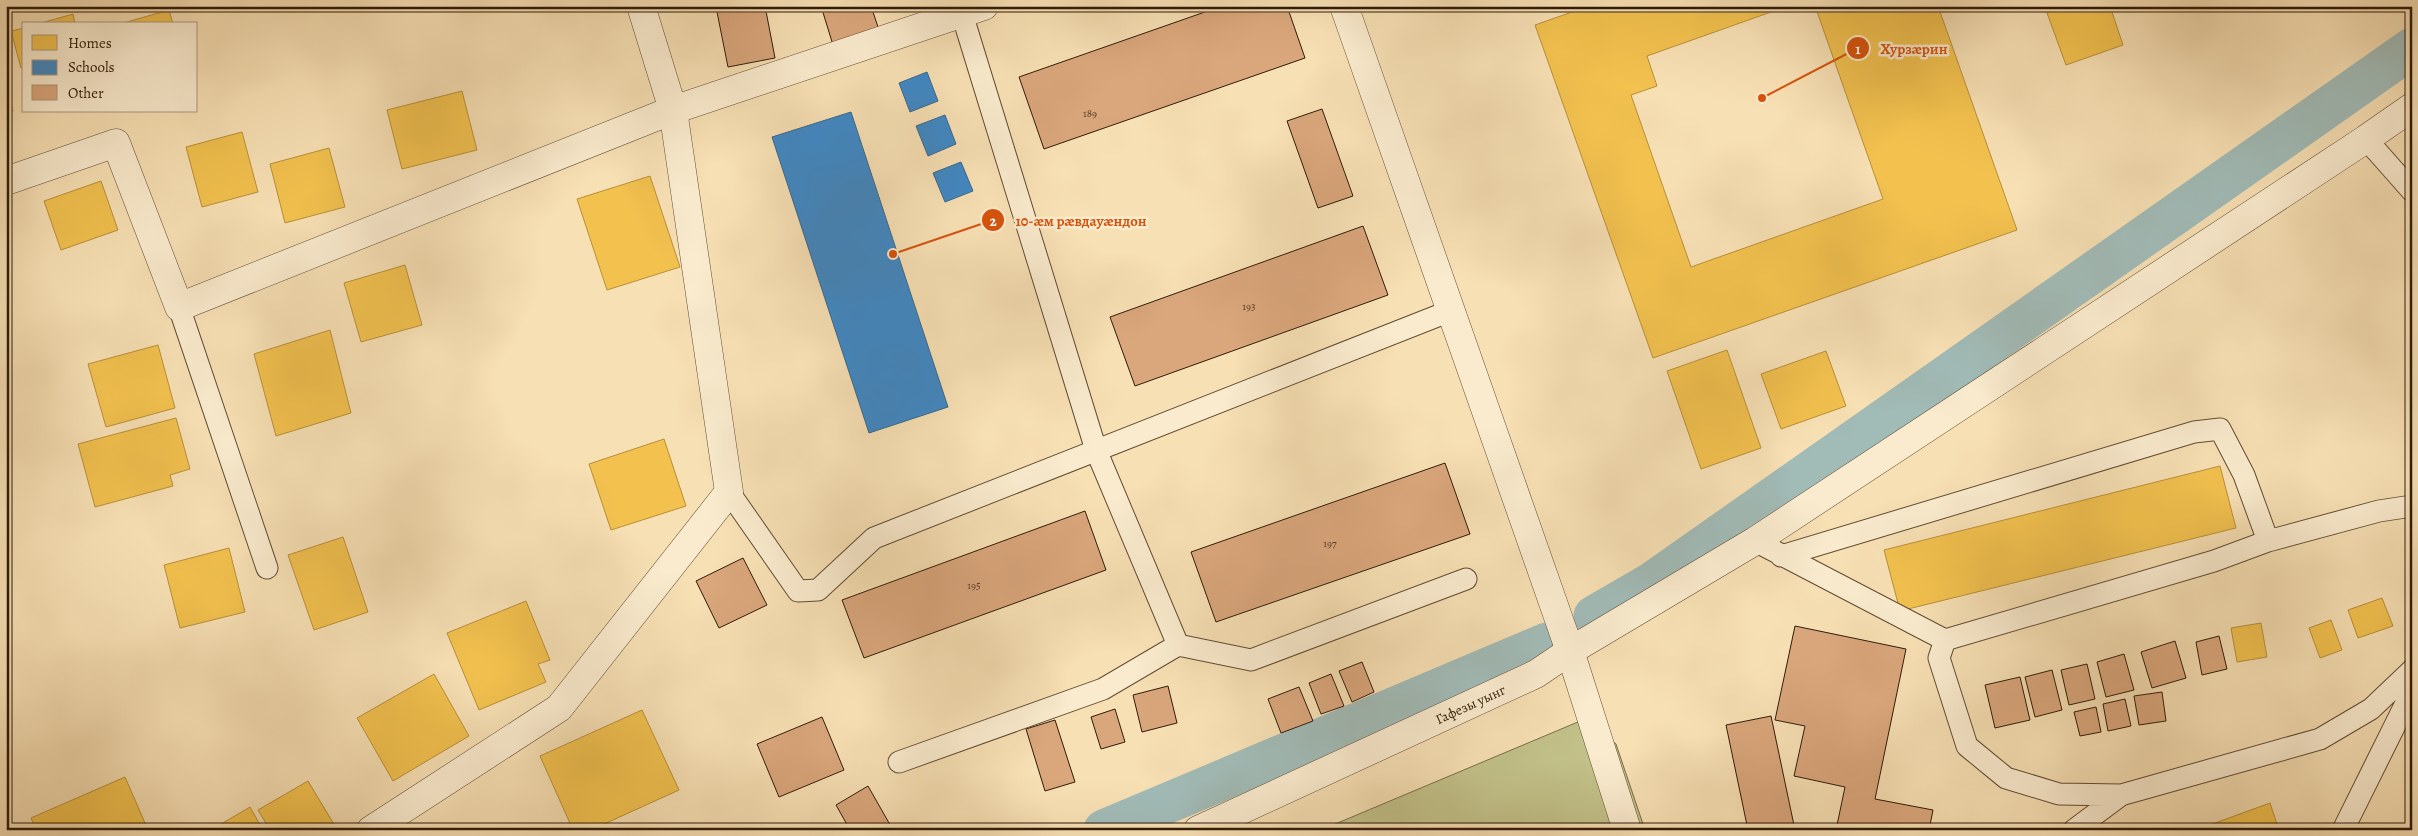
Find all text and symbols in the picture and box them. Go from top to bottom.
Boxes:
legend [22,22,198,112]
text: Homes [68,33,112,53]
callout: Хурзæрин [1846,33,1958,63]
text: 1 [1855,39,1861,59]
text: Хурзæрин [1880,39,1948,59]
text: Schools [68,57,115,77]
text: Other [68,83,104,103]
house number: 189 [1083,106,1097,121]
callout: 10-æм рӕвдауӕндон [980,205,1156,235]
text: 2 [989,211,997,231]
text: 10-æм рӕвдауӕндон [1015,211,1147,231]
house number: 193 [1242,299,1256,314]
house number: 197 [1323,536,1337,551]
house number: 195 [967,578,981,593]
street label: Гафезы уынг [1432,680,1509,729]

